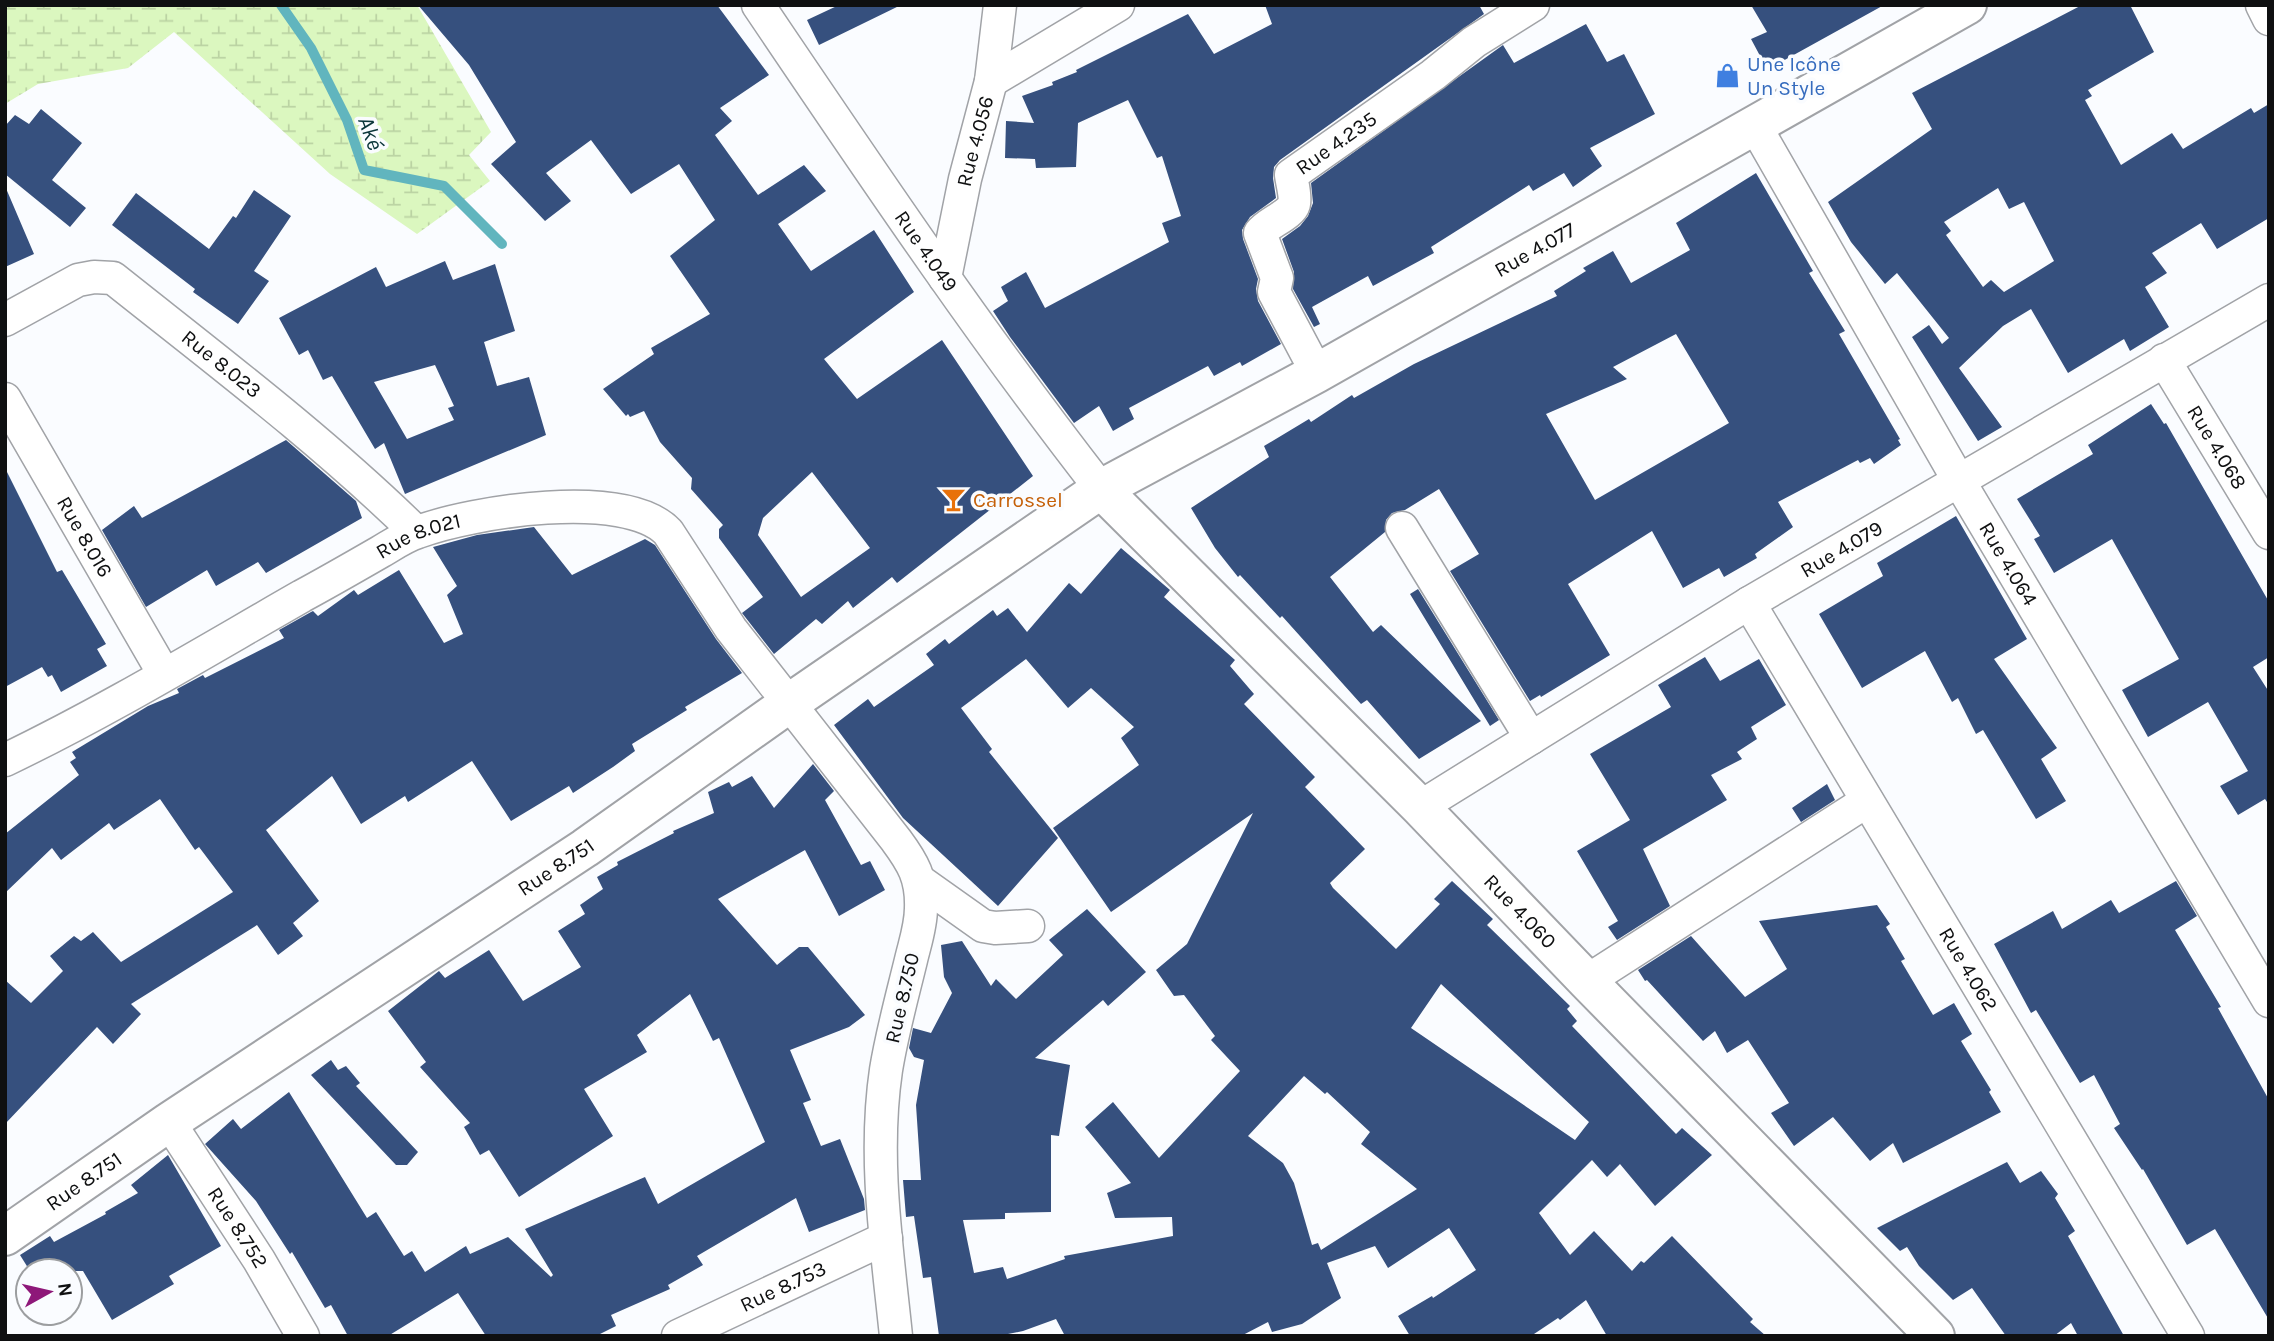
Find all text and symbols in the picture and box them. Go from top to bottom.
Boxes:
place label: Une Icône Un Style [1747,52,1841,100]
shop icon: Une Icône Un Style [1713,62,1741,90]
street label: Rue 4.056 [952,93,999,189]
street label: Rue 4.235 [1291,106,1381,180]
water label: Aké [352,112,389,154]
street label: Rue 4.049 [890,206,963,296]
street label: Rue 4.077 [1490,217,1580,282]
street label: Rue 8.023 [177,325,266,403]
street label: Rue 4.068 [2182,401,2252,494]
bar icon: Carrossel [939,486,967,514]
place label: Carrossel [973,488,1063,512]
street label: Rue 8.016 [52,492,117,581]
street label: Rue 8.021 [371,508,463,564]
street label: Rue 4.079 [1796,516,1887,583]
street label: Rue 4.064 [1974,518,2043,610]
street label: Rue 8.751 [513,833,599,901]
street label: Rue 4.060 [1479,869,1561,953]
street label: Rue 4.062 [1934,923,2003,1016]
street label: Rue 8.750 [880,950,924,1046]
street label: Rue 8.751 [41,1147,126,1216]
street label: Rue 8.752 [203,1182,273,1272]
street label: Rue 8.753 [736,1256,830,1317]
north arrow [14,1257,84,1327]
text: N [53,1281,77,1298]

